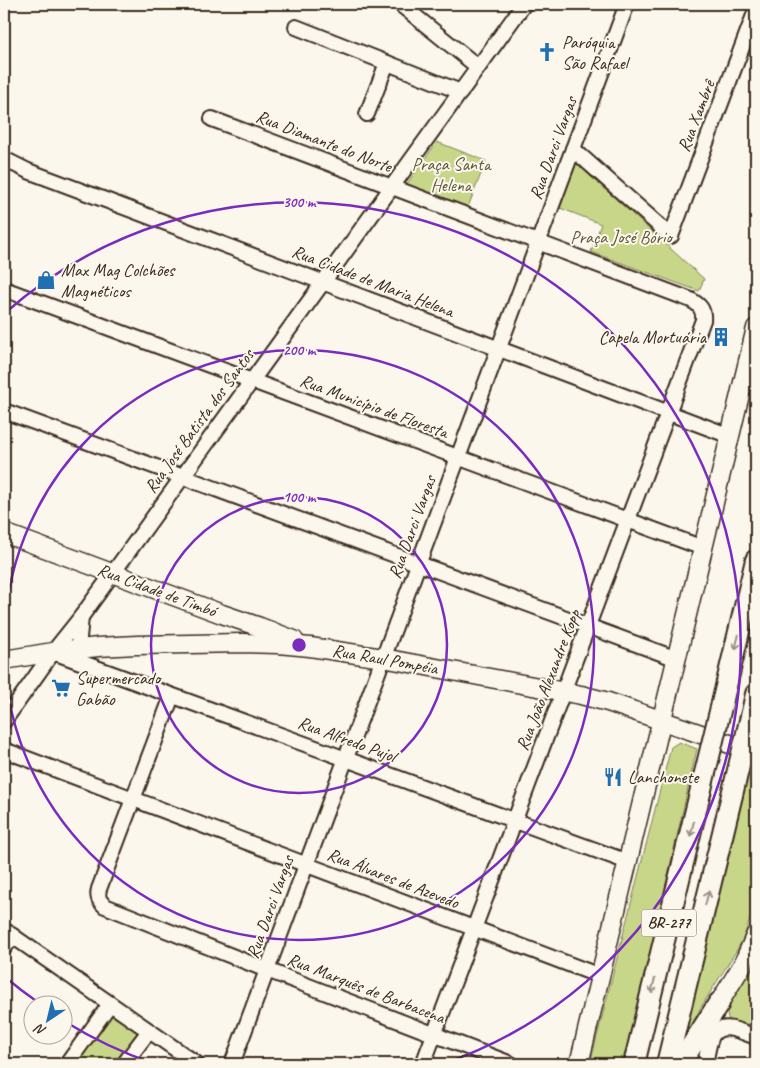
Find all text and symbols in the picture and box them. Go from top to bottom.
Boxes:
place label: Paróquia São Rafael [562,31,630,74]
church icon: Paróquia São Rafael [536,41,558,63]
street label: Rua Xambrê [672,75,720,155]
street label: Rua Darci Vargas [524,92,582,202]
street label: Rua Diamante do Norte [253,105,396,177]
park label: Praça Santa Helena [412,153,492,196]
text: 300 m [283,193,317,212]
park label: Praça José Bório [570,226,673,248]
street label: Rua Cidade de Maria Helena [289,240,459,323]
place label: Max Mag Colchões Magnéticos [61,259,176,302]
shop icon: Max Mag Colchões Magnéticos [35,269,57,291]
place label: Capela Mortuária [599,326,708,348]
building icon: Capela Mortuária [710,326,732,348]
text: 200 m [283,341,317,360]
street label: Rua José Batista dos Santos [139,343,260,497]
street label: Rua Município de Floresta [297,369,452,444]
street label: Rua Darci Vargas [383,471,441,581]
text: 100 m [283,488,317,507]
street label: Rua Cidade de Timbó [95,558,222,623]
street label: Rua João Alexandre Kopp [511,605,585,754]
one-way arrow [732,633,741,649]
centre of rings [290,636,308,654]
street label: Rua Raul Pompéia [331,639,441,679]
place label: Supermercado Gabão [76,667,162,710]
supermarket icon: Supermercado Gabão [50,677,72,699]
street label: Rua Alfredo Pujol [295,711,402,768]
restaurant icon: Lanchonete [602,766,624,788]
place label: Lanchonete [628,766,699,788]
one-way arrow [687,820,696,836]
street label: Rua Álvares de Azevedo [324,843,463,914]
street label: Rua Darci Vargas [241,851,299,961]
one-way arrow [703,890,712,906]
road number: BR-277 [642,910,696,936]
street label: Rua Marquês de Barbacena [284,948,450,1029]
one-way arrow [648,978,657,994]
north arrow [22,996,72,1046]
text: N [30,1019,49,1040]

